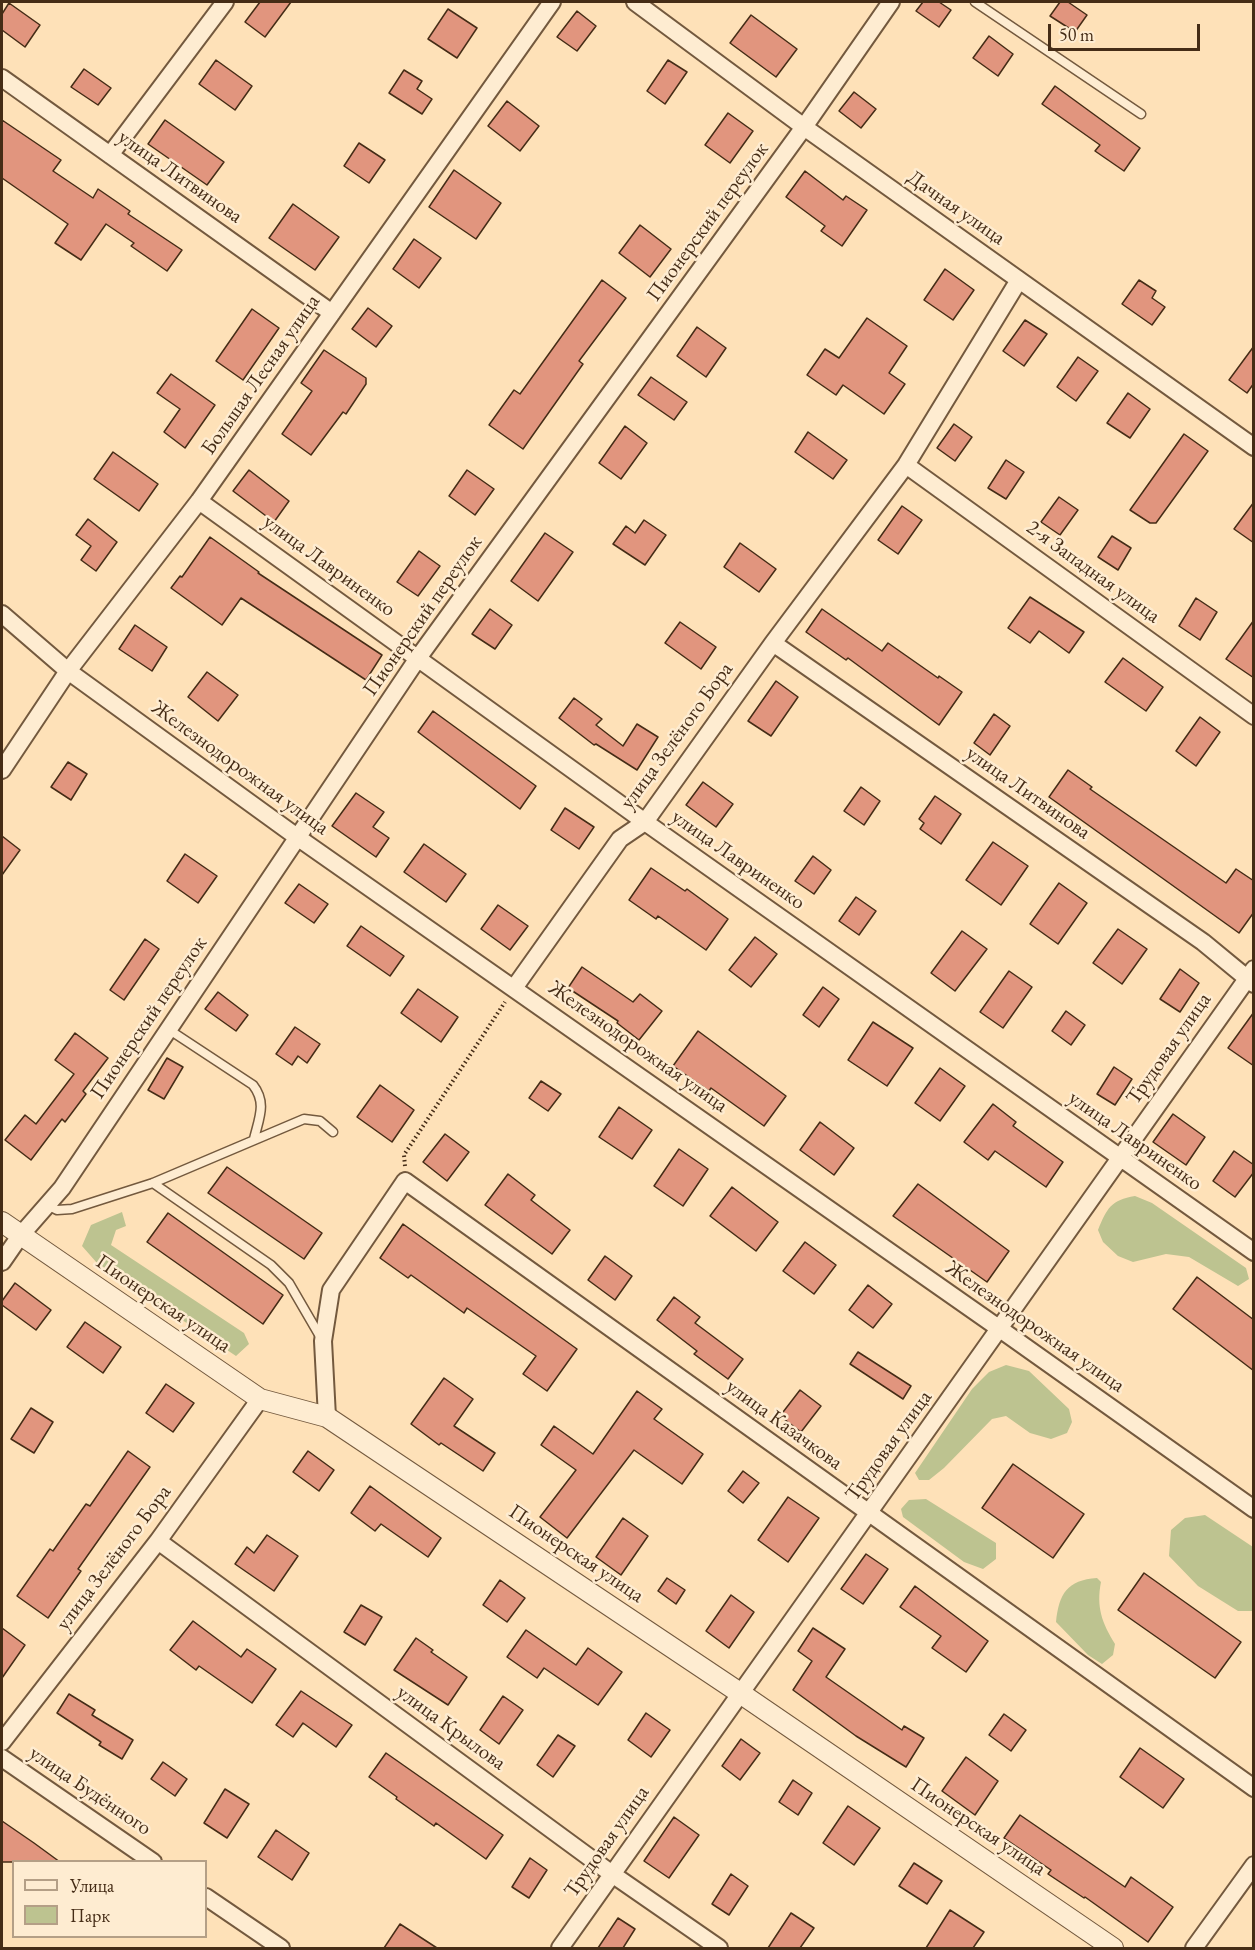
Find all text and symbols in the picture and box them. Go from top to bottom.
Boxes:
scale bar [1051,12,1202,50]
text: 50 m [1059,23,1094,46]
street label: улица Литвинова [113,125,247,229]
street label: Пионерский переулок [642,137,774,307]
street label: Дачная улица [902,165,1010,251]
street label: Большая Лесная улица [196,290,326,460]
street label: улица Лавриненко [258,510,400,622]
street label: 2-я Западная улица [1021,515,1165,629]
street label: Пионерский переулок [358,531,488,701]
street label: улица Зелёного Бора [615,658,739,814]
street label: Железнодорожная улица [146,695,334,841]
street label: улица Литвинова [961,741,1095,845]
street label: улица Лавриненко [666,805,810,915]
street label: Пионерский переулок [85,932,213,1104]
street label: Железнодорожная улица [544,976,732,1118]
street label: Трудовая улица [1121,988,1217,1110]
street label: улица Лавриненко [1063,1086,1207,1196]
street label: Пионерская улица [91,1249,235,1359]
street label: Железнодорожная улица [941,1256,1129,1398]
street label: улица Казачкова [721,1374,847,1476]
street label: Трудовая улица [840,1386,938,1506]
street label: улица Зелёного Бора [51,1480,177,1636]
street label: Пионерская улица [504,1499,648,1609]
street label: улица Крылова [392,1680,510,1776]
street label: улица Будённого [24,1741,156,1841]
street label: Пионерская улица [906,1772,1050,1882]
street label: Трудовая улица [559,1781,655,1903]
legend [12,1860,207,1938]
text: Улица [70,1874,114,1897]
text: Парк [70,1904,110,1927]

